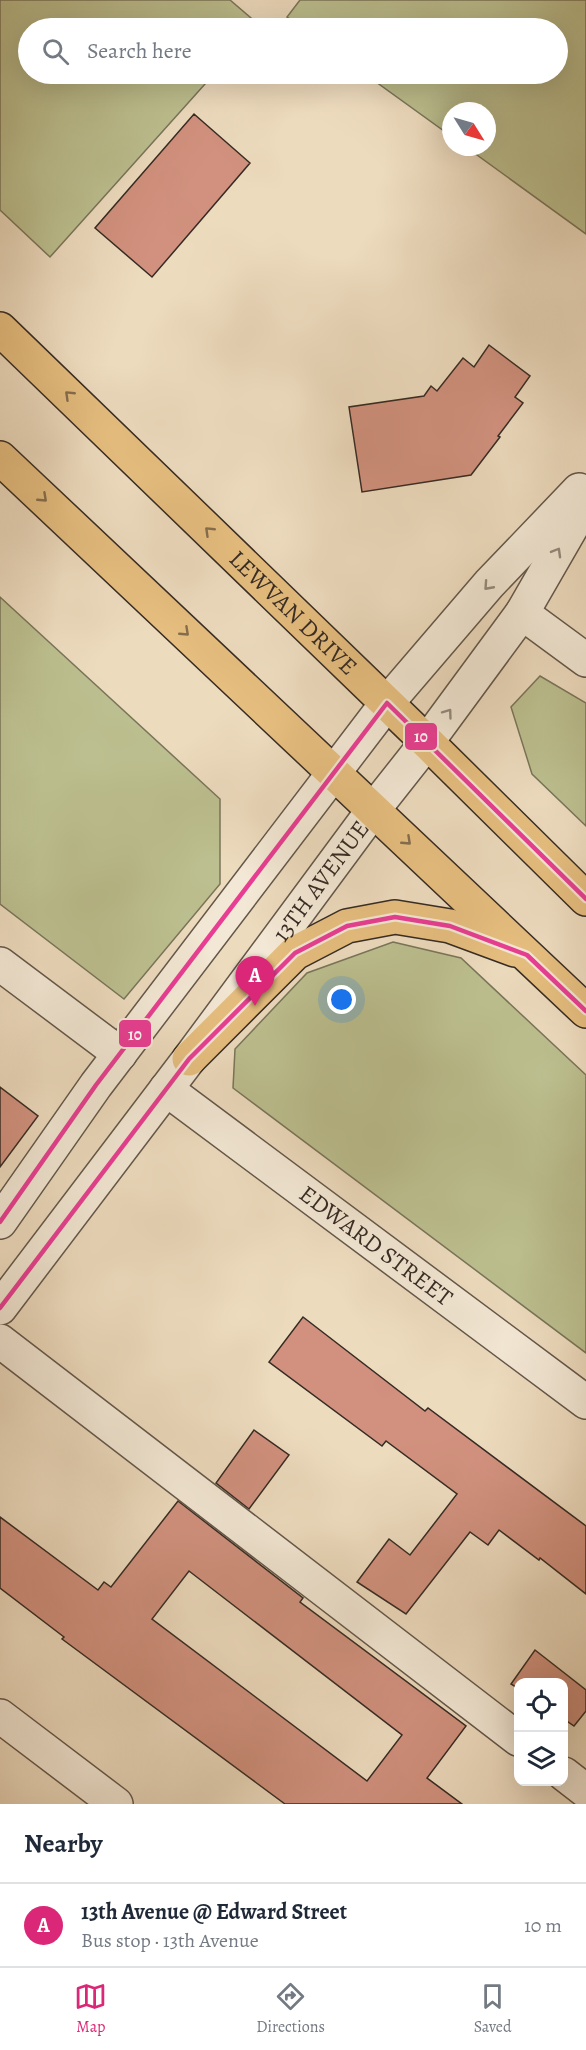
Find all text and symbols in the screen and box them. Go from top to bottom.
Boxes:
search box [18,18,568,84]
icon: search [39,35,72,68]
text: Search here [87,36,192,66]
north arrow [442,102,496,156]
one-way arrow [65,392,76,403]
one-way arrow [36,491,46,502]
one-way arrow [205,527,215,538]
street label: LEWVAN DRIVE [222,543,364,682]
one-way arrow [550,548,561,558]
one-way arrow [484,579,495,589]
one-way arrow [178,625,188,636]
one-way arrow [441,709,452,720]
line badge: 10 [404,722,438,751]
text: 10 [414,726,428,748]
street label: 13TH AVENUE [265,814,376,948]
one-way arrow [400,834,410,845]
pin: A [236,956,274,1006]
your location [327,985,356,1014]
line badge: 10 [118,1019,152,1048]
text: 10 [128,1024,142,1046]
street label: EDWARD STREET [293,1178,459,1313]
map controls [514,1678,568,1786]
button: locate [514,1678,568,1732]
button: layers [514,1732,568,1786]
text: Nearby [24,1826,103,1861]
text: 13th Avenue @ Edward Street [81,1897,347,1927]
text: A [37,1912,50,1939]
text: 10 m [524,1912,562,1939]
text: Bus stop · 13th Avenue [81,1927,259,1954]
tab: Map [74,1980,107,2038]
tab: Directions [256,1980,325,2038]
tab: Saved [474,1980,512,2038]

